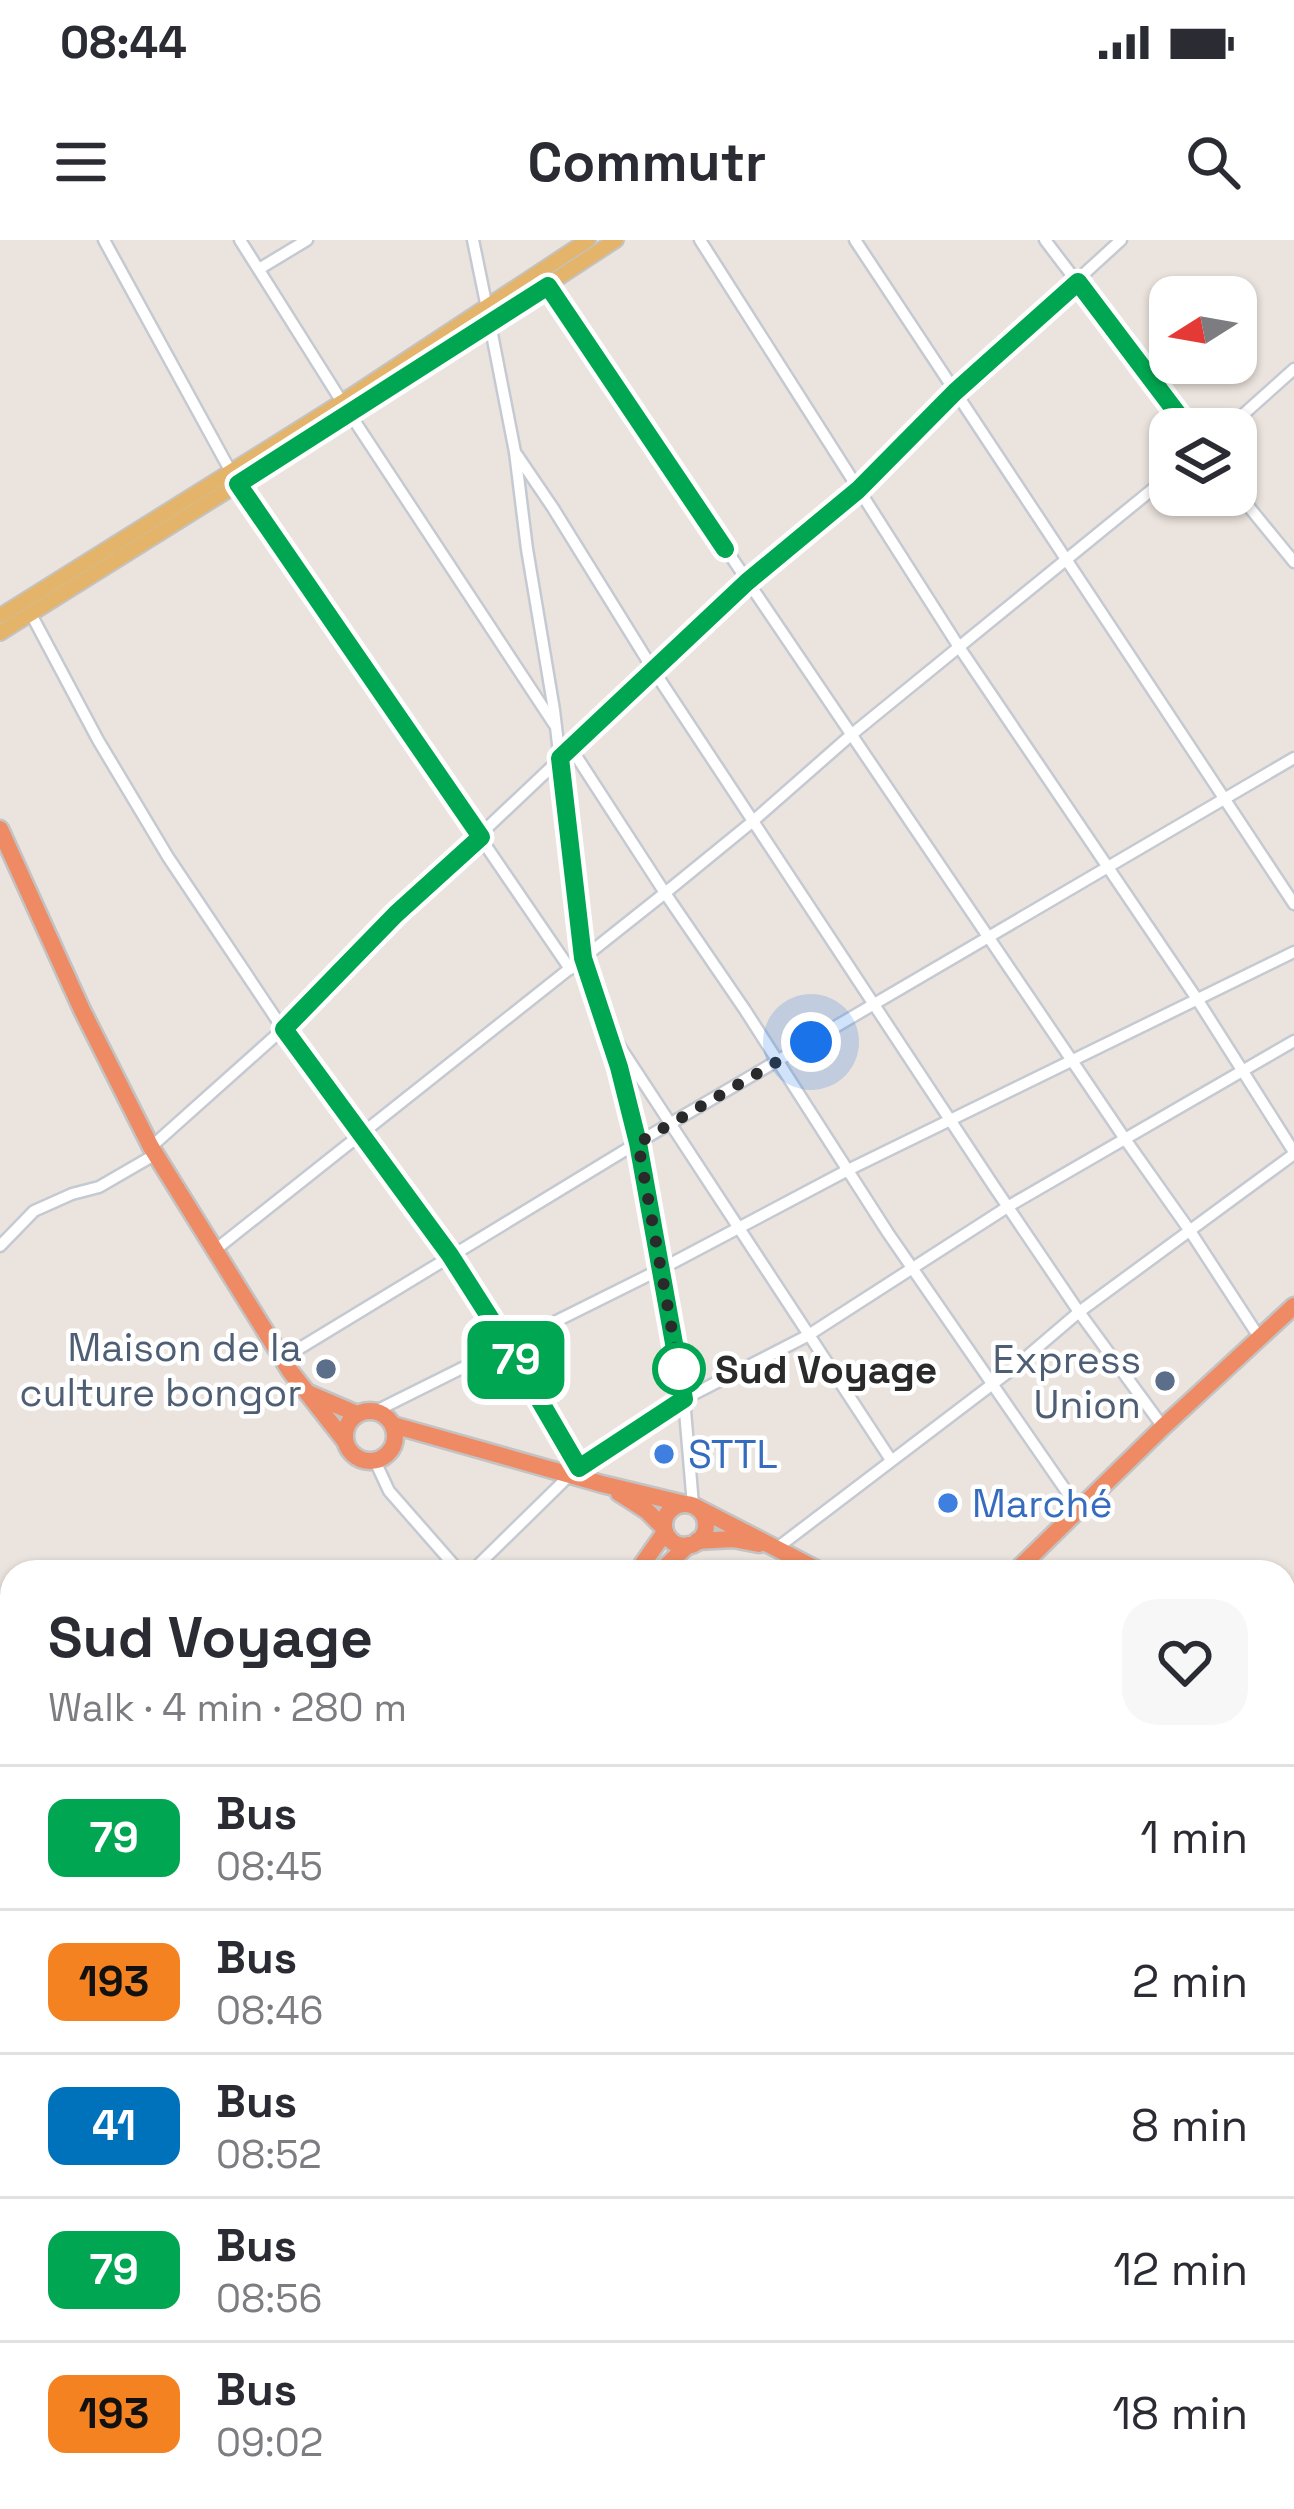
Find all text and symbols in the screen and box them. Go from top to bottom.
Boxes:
text: 08:44 [60,14,187,71]
text: Commutr [528,128,766,197]
icon: menu [48,129,114,195]
icon: search [1180,129,1246,195]
north arrow [1149,276,1257,384]
map controls [1149,276,1257,516]
button: layers [1149,408,1257,516]
your location [781,1012,841,1072]
line badge: 79 [462,1321,570,1399]
place label: Maison de la culture bongor [19,1323,302,1417]
text: 79 [491,1333,541,1386]
place label: Express Union [993,1335,1141,1429]
marker: Sud Voyage [654,1344,704,1394]
place label: Sud Voyage [715,1345,937,1394]
marker: Maison de la culture bongor [313,1356,339,1382]
marker: Express Union [1152,1368,1178,1394]
place label: STTL [688,1430,778,1479]
marker: STTL [651,1441,677,1467]
place label: Marché [972,1479,1112,1528]
marker: Marché [935,1490,961,1516]
button: heart [1122,1599,1248,1725]
text: Sud Voyage [48,1601,373,1674]
text: Walk · 4 min · 280 m [48,1683,407,1732]
text: Bus [216,1785,297,1842]
text: 1 min [1140,1809,1248,1866]
text: 79 [89,1811,139,1864]
text: 08:45 [216,1842,323,1891]
text: Bus [216,1929,297,1986]
text: 2 min [1132,1953,1248,2010]
text: 193 [79,1955,149,2008]
text: 08:46 [216,1986,323,2035]
text: Bus [216,2073,297,2130]
text: 8 min [1131,2097,1248,2154]
text: 41 [92,2099,136,2152]
text: 08:52 [216,2130,322,2179]
text: Bus [216,2217,297,2274]
text: 12 min [1113,2241,1248,2298]
text: 79 [89,2243,139,2296]
text: 08:56 [216,2274,322,2323]
text: Bus [216,2361,297,2418]
text: 18 min [1112,2385,1248,2442]
text: 193 [79,2387,149,2440]
text: 09:02 [216,2418,323,2467]

